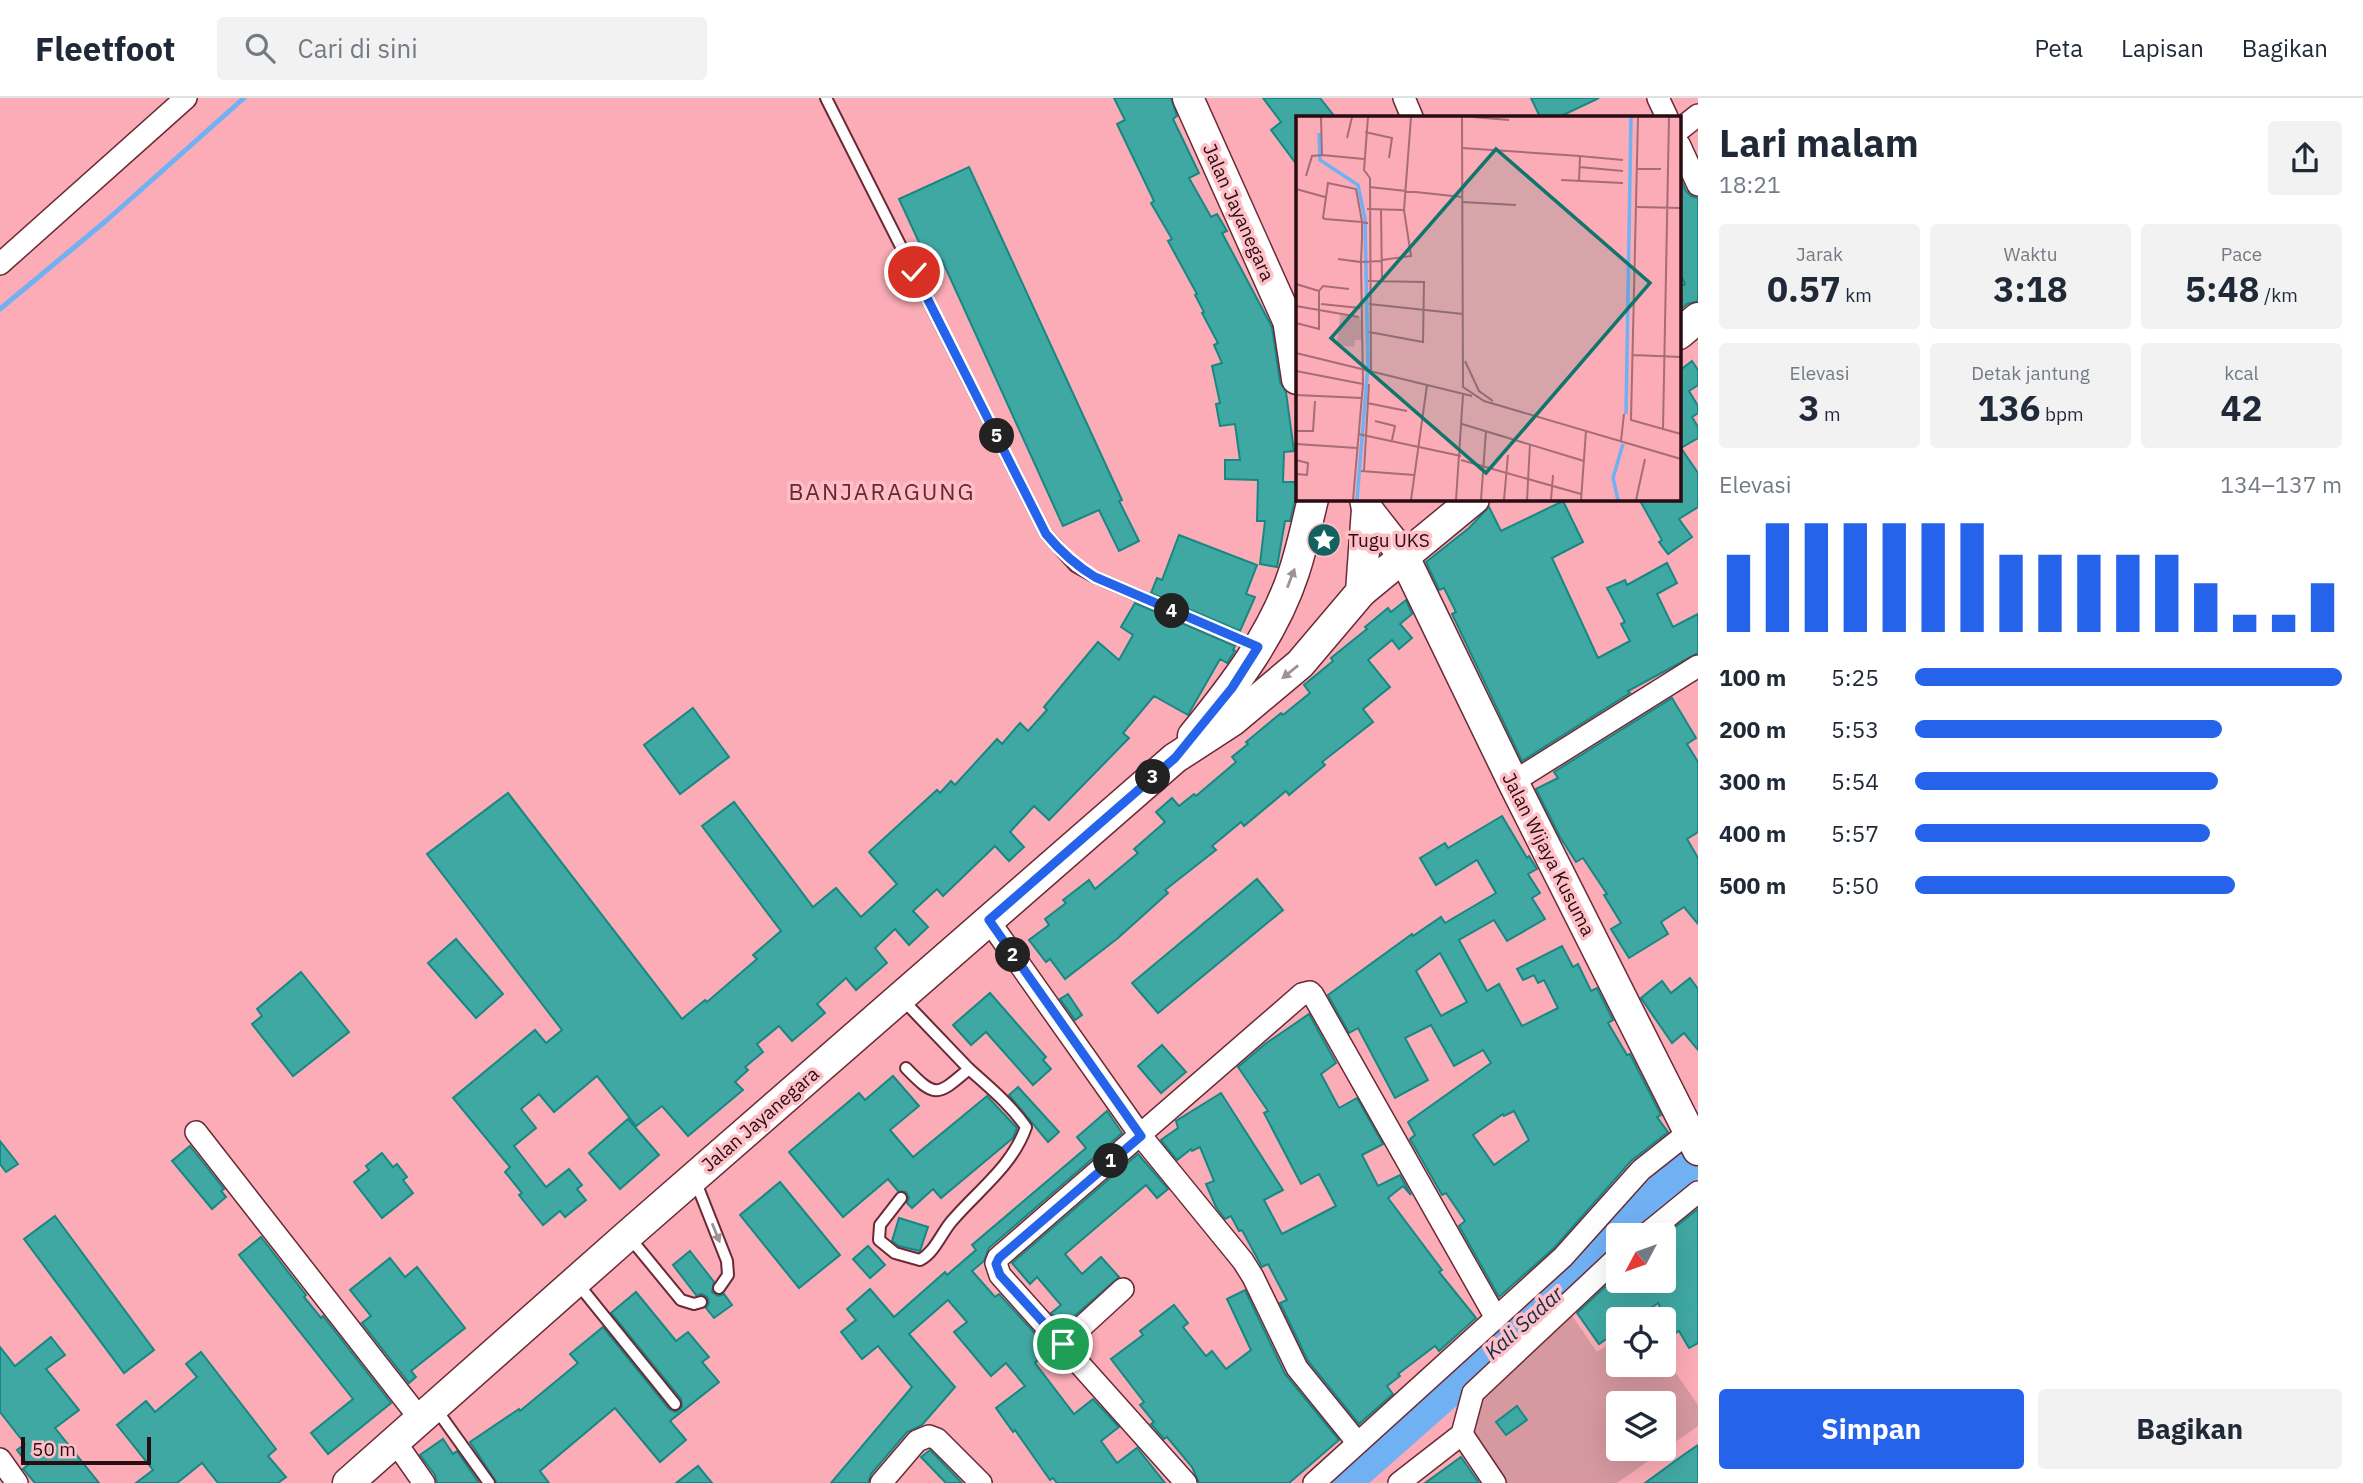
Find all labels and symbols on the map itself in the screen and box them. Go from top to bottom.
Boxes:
inset map [1296,116,1680,500]
street label: Jalan Jayanegara [1198,140,1280,284]
pin [884,242,944,302]
pin: 5 [979,418,1014,454]
district label: BANJARAGUNG [788,476,976,506]
place icon: Tugu UKS [1305,521,1343,559]
place label: Tugu UKS [1348,528,1430,552]
one-way arrow [1286,568,1297,589]
pin: 4 [1154,594,1190,628]
one-way arrow [1281,664,1299,679]
pin: 3 [1136,760,1170,794]
street label: Jalan Wijaya Kusuma [1497,768,1601,940]
pin: 2 [996,938,1030,972]
street label: Jalan Jayanegara [696,1061,824,1177]
pin: 1 [1094,1144,1128,1178]
one-way arrow [711,1223,722,1244]
north arrow [1606,1223,1676,1293]
water label: Kali Sadar [1478,1279,1570,1365]
pin [1033,1314,1093,1374]
scale bar [21,1434,150,1466]

